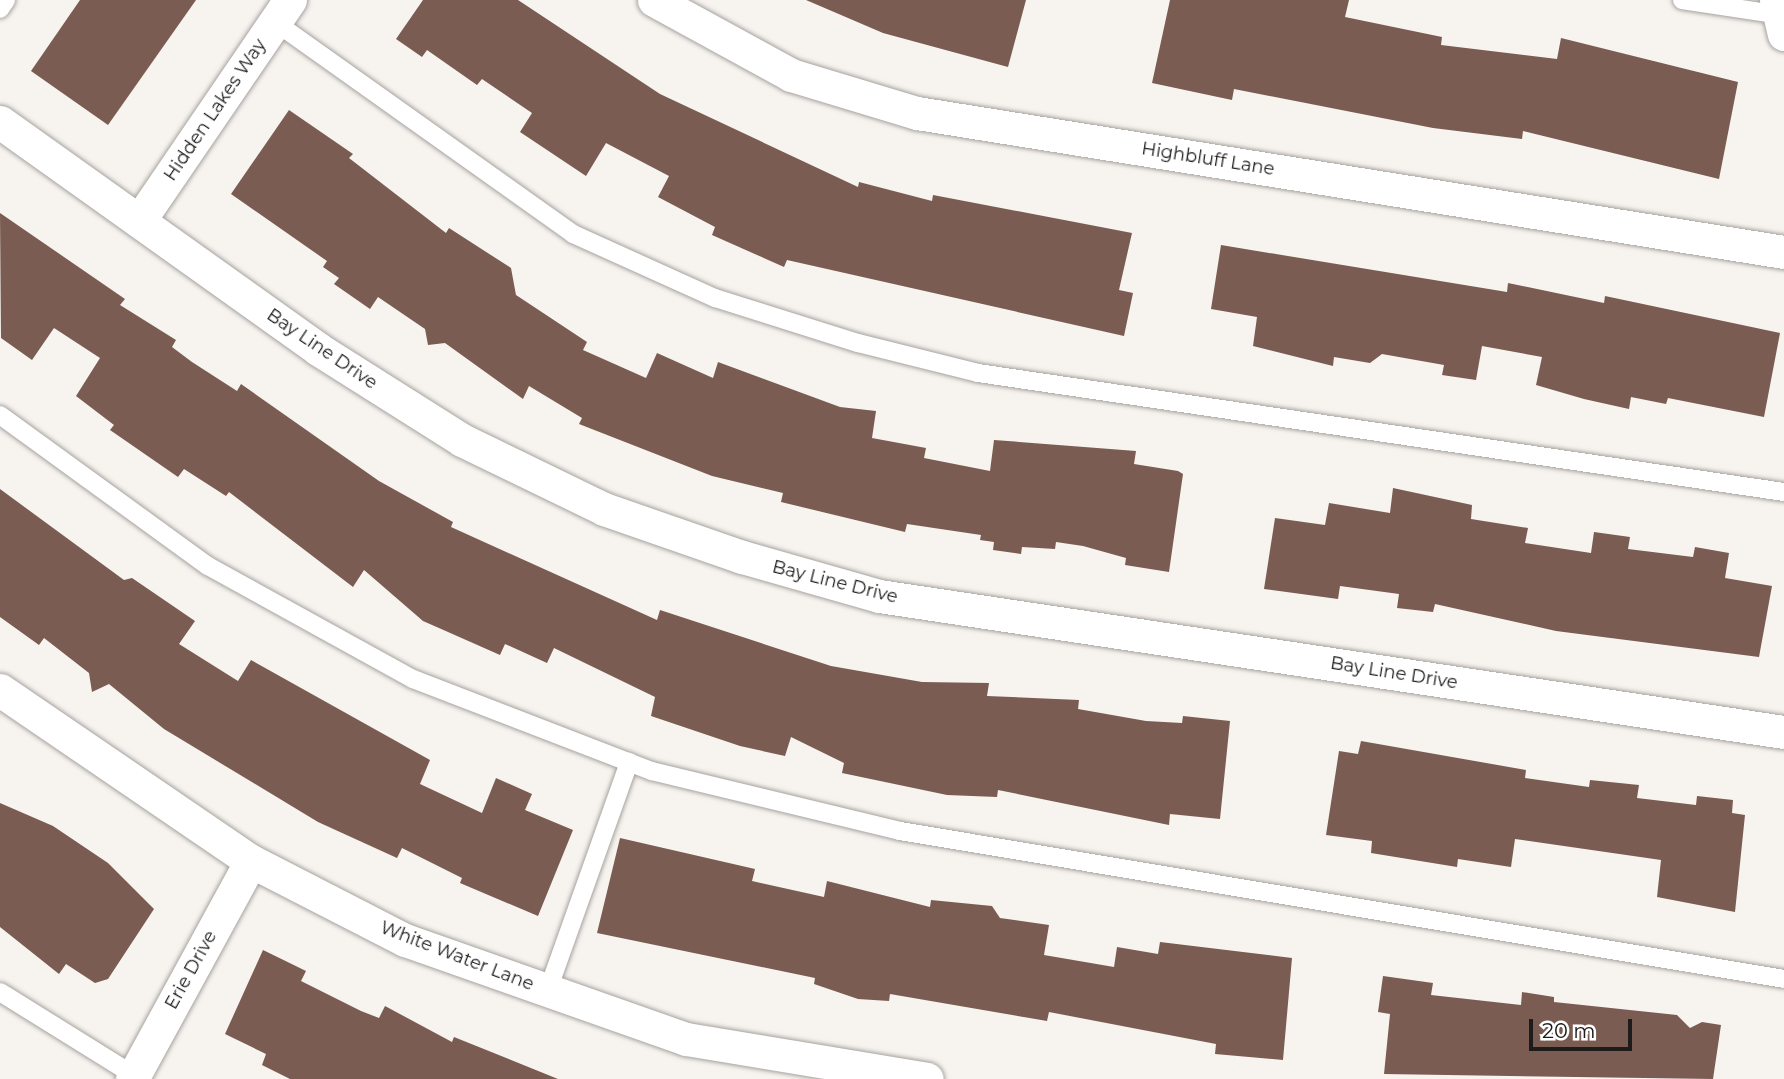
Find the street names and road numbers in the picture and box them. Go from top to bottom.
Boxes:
street label: Hidden Lakes Way [159,35,271,185]
street label: Highbluff Lane [1140,138,1276,180]
street label: Bay Line Drive [263,304,381,394]
street label: Bay Line Drive [770,556,900,608]
street label: Bay Line Drive [1329,652,1459,694]
street label: White Water Lane [377,917,537,995]
street label: Erie Drive [161,927,221,1013]

